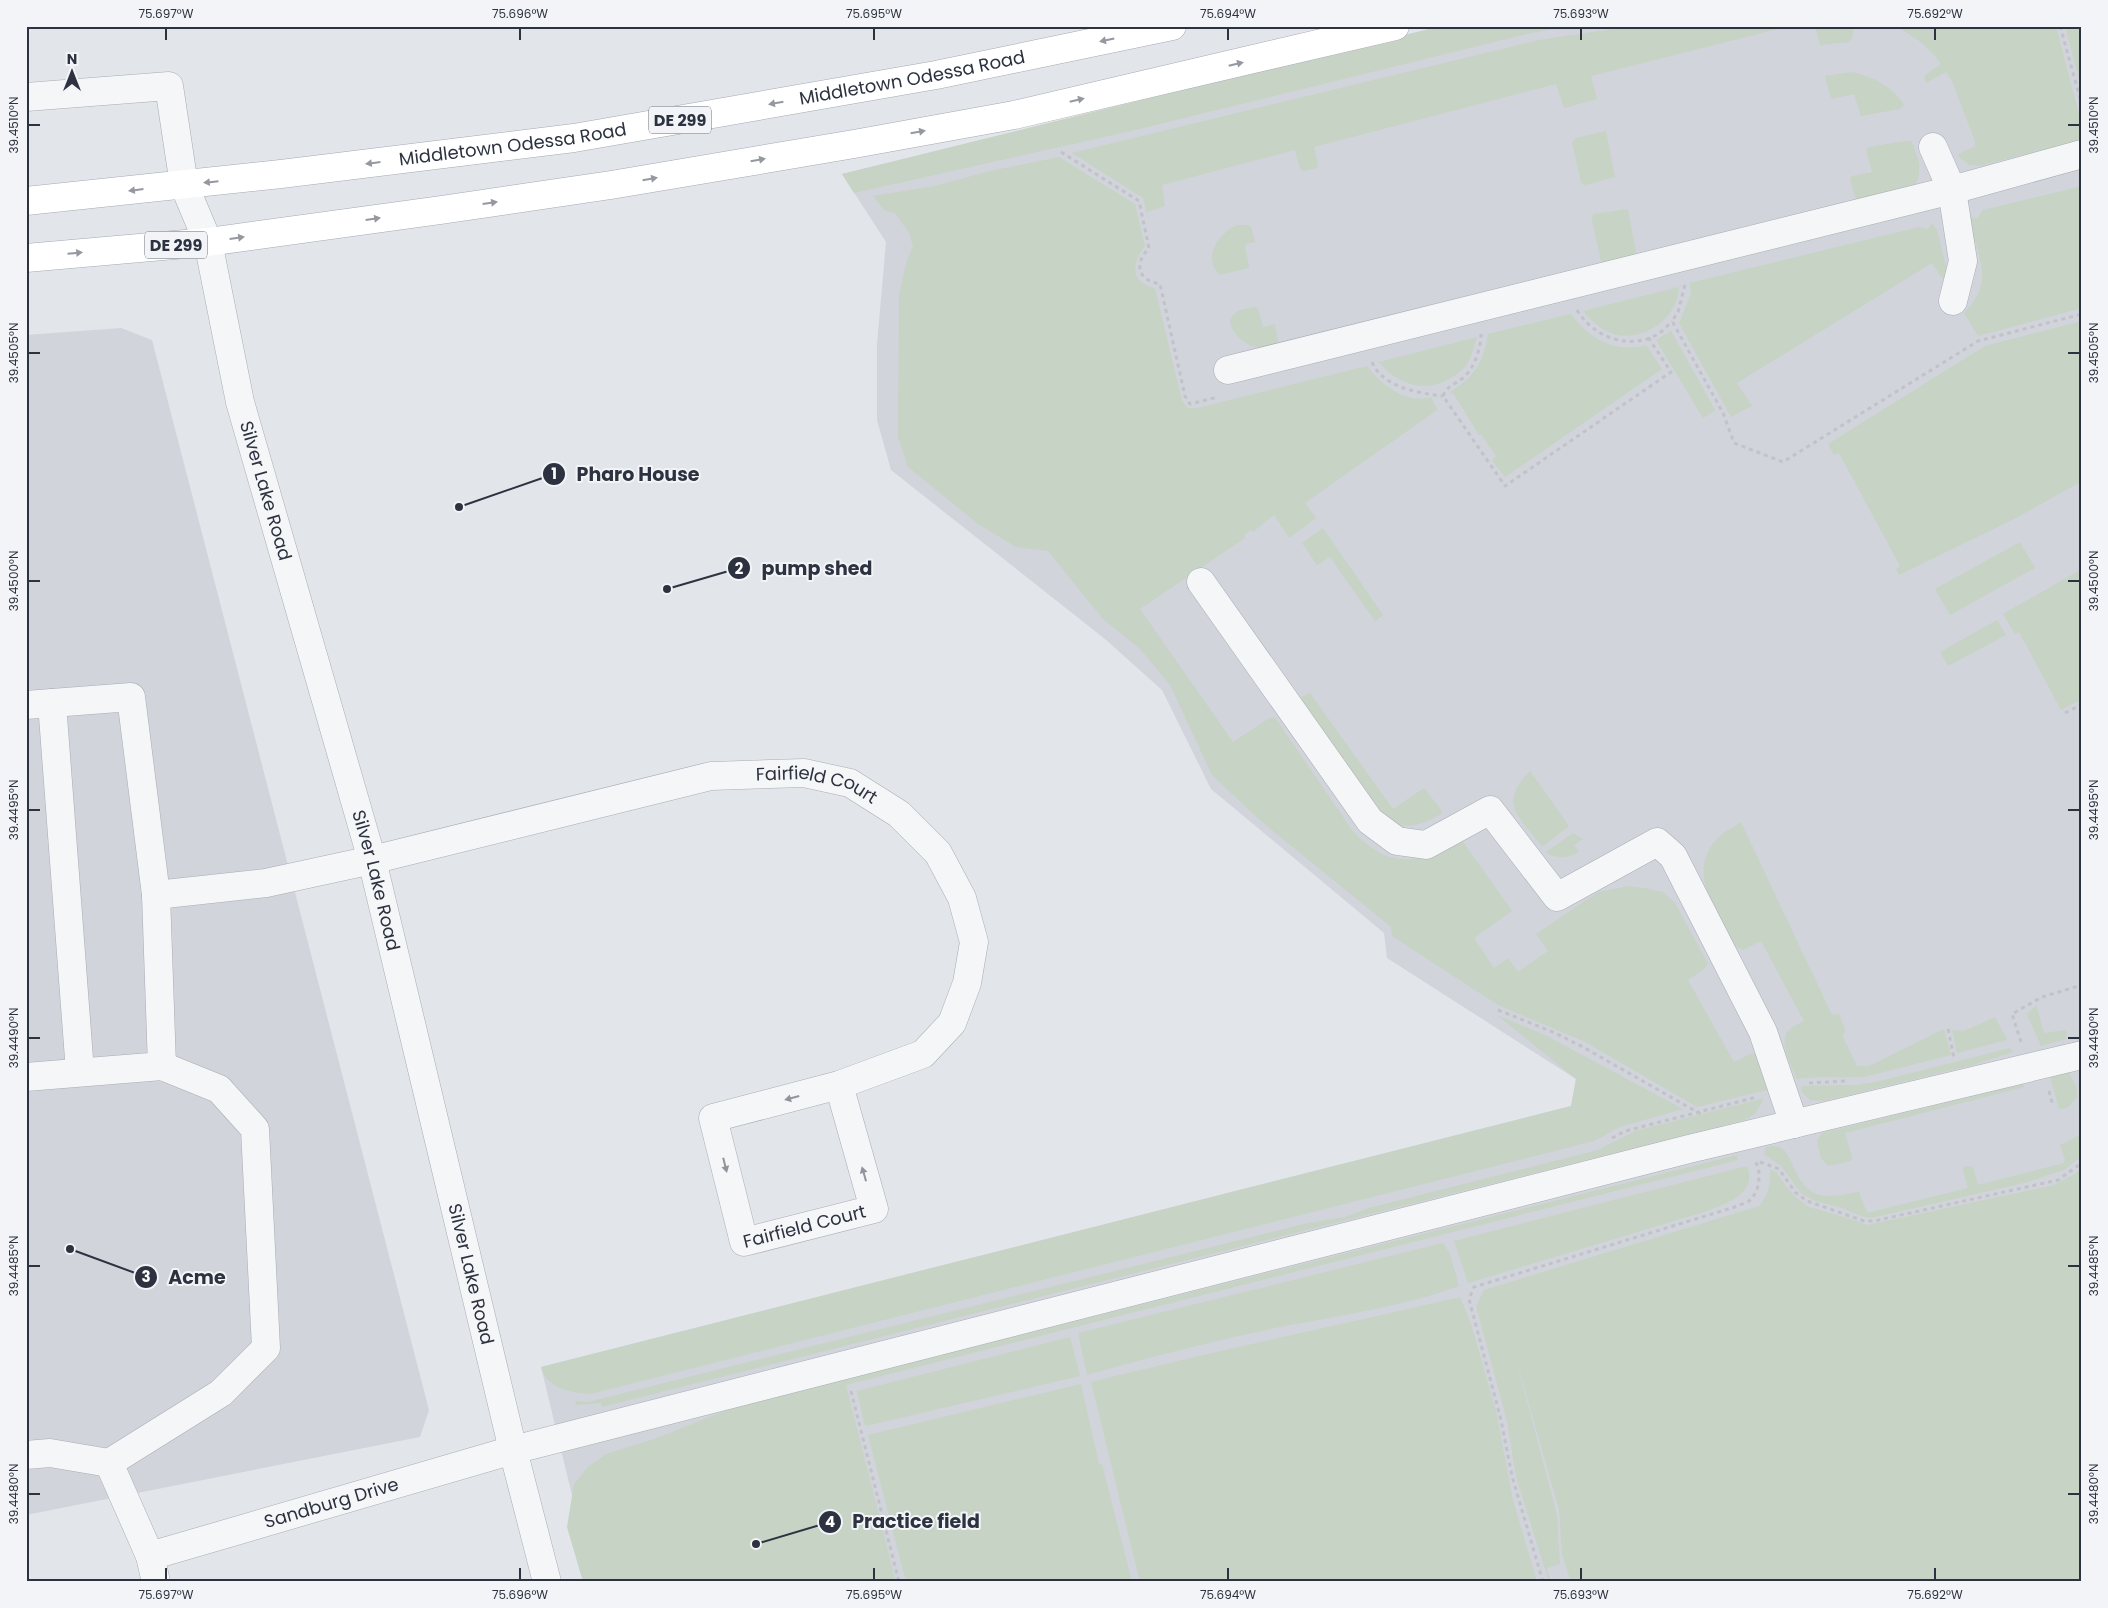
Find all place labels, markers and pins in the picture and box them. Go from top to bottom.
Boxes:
callout: Pharo House [542,457,710,491]
callout: pump shed [726,551,882,585]
callout: Acme [134,1260,236,1294]
callout: Practice field [818,1505,990,1539]

